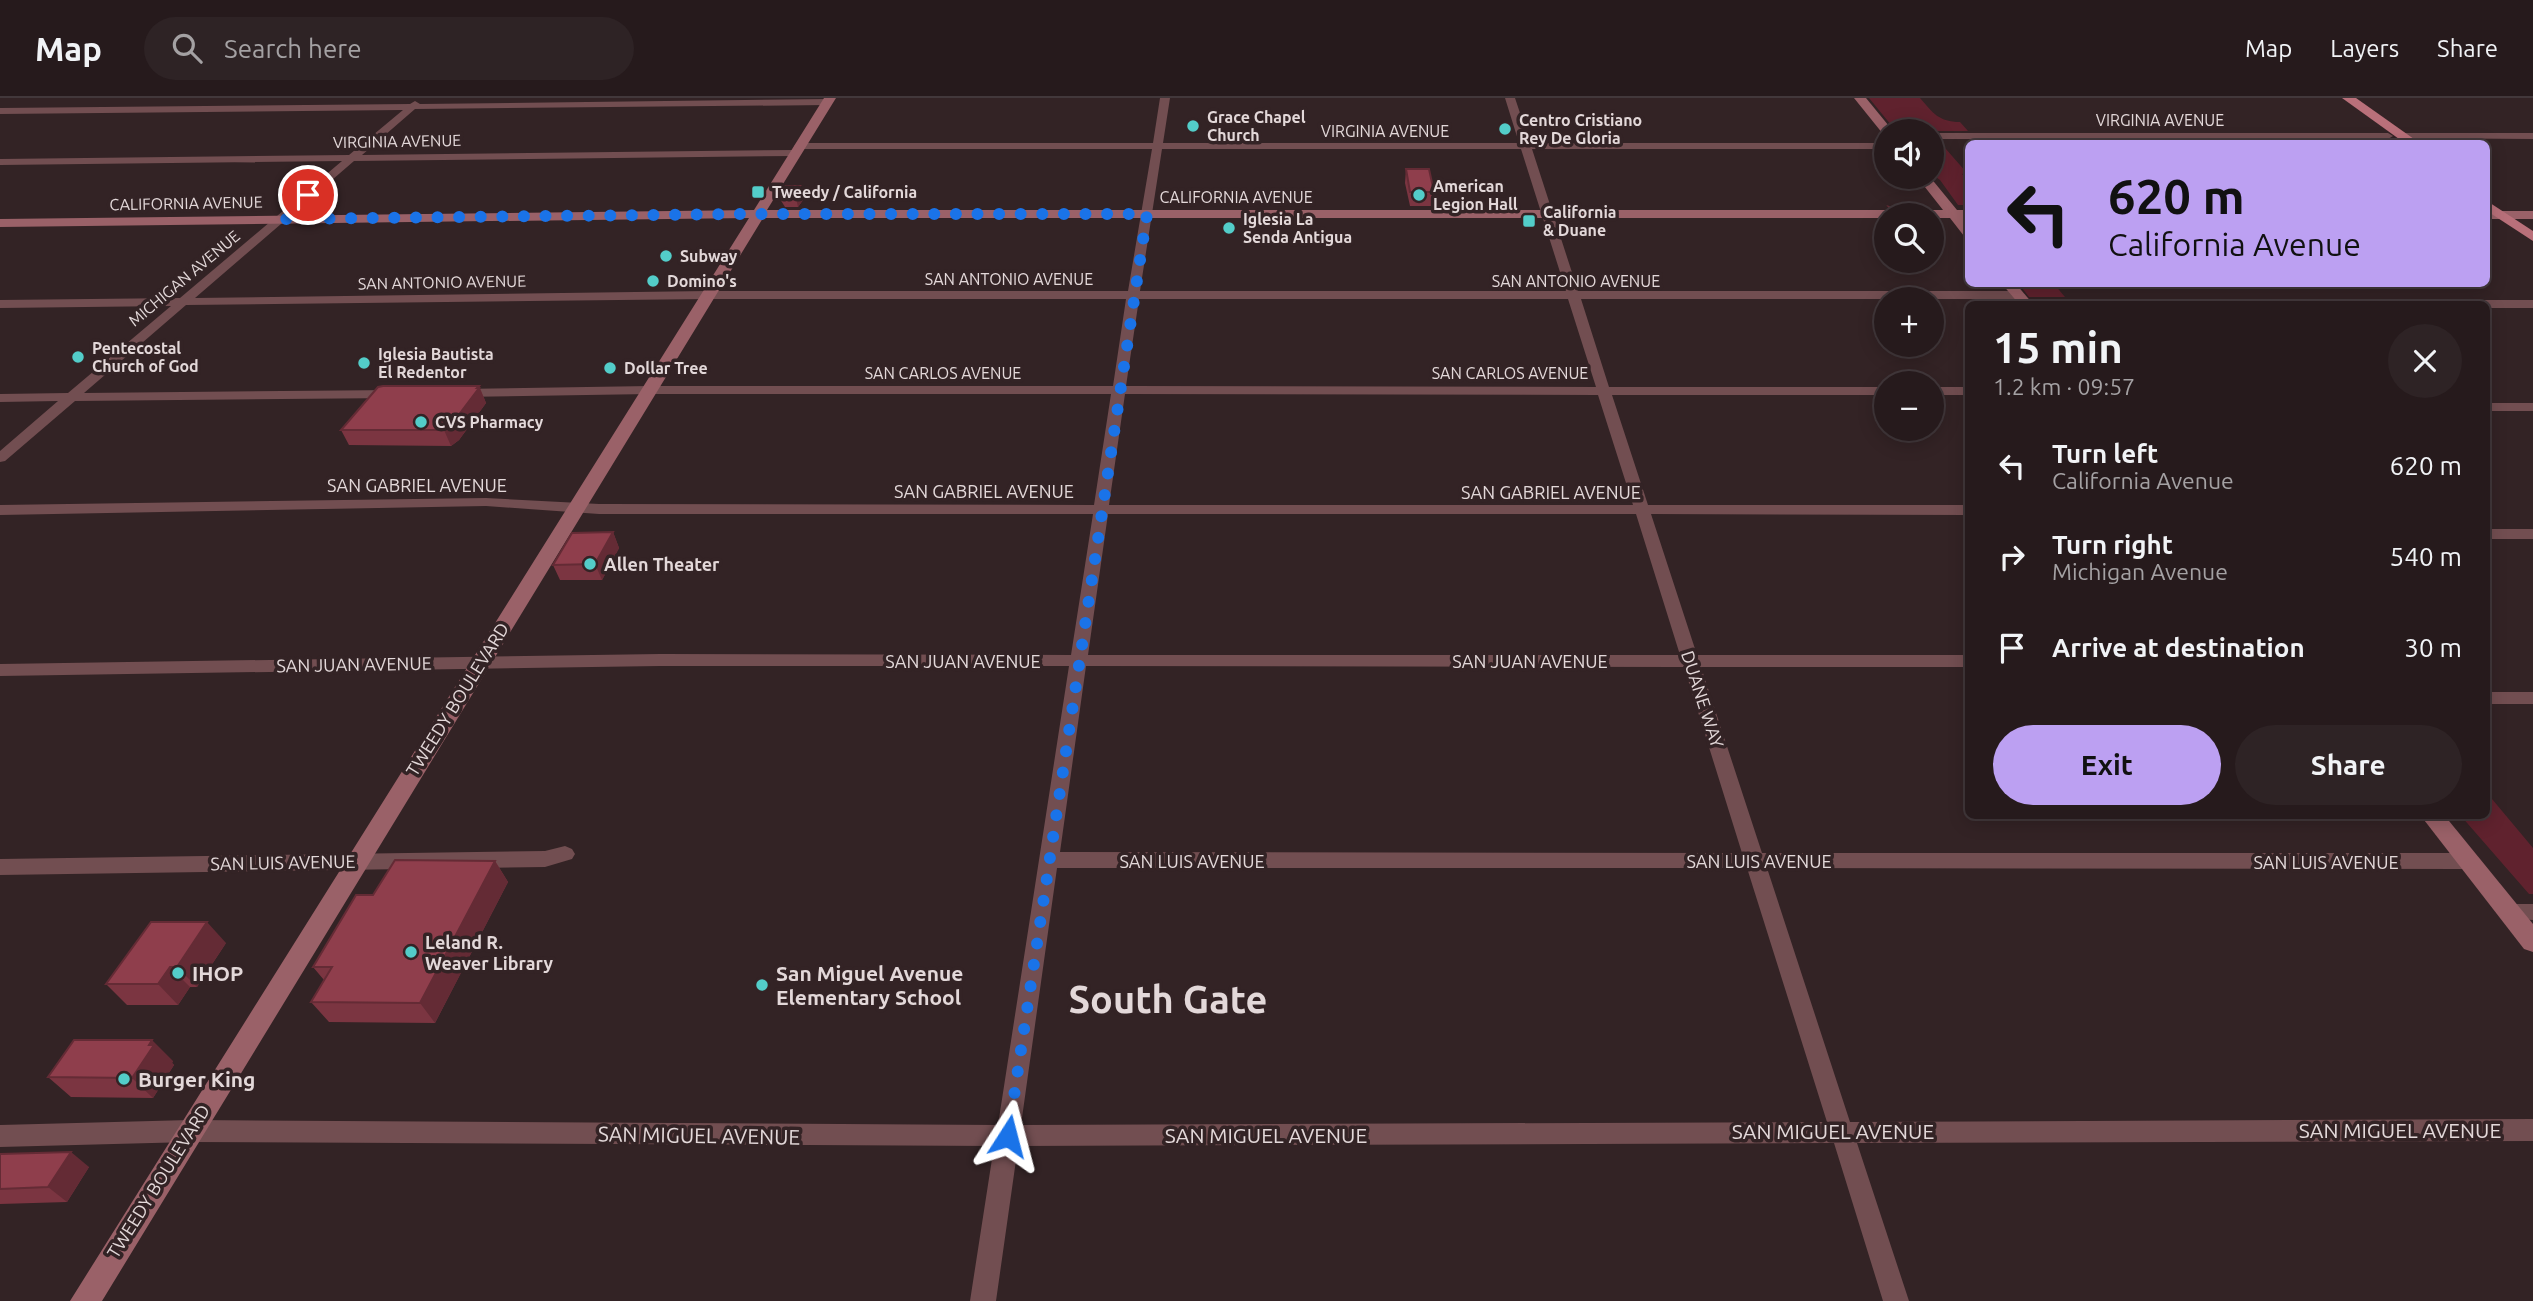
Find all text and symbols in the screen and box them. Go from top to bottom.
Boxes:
search box [144,17,634,80]
icon: search [168,29,206,67]
text: Map [35,30,102,67]
text: Search here [224,34,362,63]
text: Map [2245,35,2292,62]
text: Layers [2330,35,2399,62]
text: Share [2437,35,2498,62]
place label: Grace Chapel Church [1207,108,1306,144]
place label: Centro Cristiano Rey De Gloria [1519,111,1642,147]
street label: VIRGINIA AVENUE [2096,111,2224,129]
marker: Grace Chapel Church [1185,118,1201,134]
map controls [1874,119,1944,441]
button: sound [1874,119,1944,189]
marker: Centro Cristiano Rey De Gloria [1497,121,1513,137]
street label: VIRGINIA AVENUE [1321,122,1449,140]
street label: VIRGINIA AVENUE [333,131,461,151]
pin [278,165,338,225]
icon: left [1993,168,2084,259]
text: 620 m [2108,168,2245,223]
icon: arrive [289,176,327,214]
place label: American Legion Hall [1433,177,1518,213]
place label: Tweedy / California [772,183,917,201]
marker: Tweedy / California [750,184,766,200]
marker: American Legion Hall [1411,187,1427,203]
street label: CALIFORNIA AVENUE [1159,188,1313,206]
street label: CALIFORNIA AVENUE [109,193,263,213]
place label: California & Duane [1543,203,1617,239]
button: search [1874,203,1944,273]
place label: Iglesia La Senda Antigua [1243,210,1352,246]
marker: California & Duane [1521,213,1537,229]
marker: Iglesia La Senda Antigua [1221,220,1237,236]
street label: MICHIGAN AVENUE [125,226,243,330]
text: California Avenue [2108,226,2361,262]
place label: Subway [680,247,738,265]
marker: Subway [658,248,674,264]
street label: SAN ANTONIO AVENUE [925,270,1093,288]
street label: SAN ANTONIO AVENUE [358,272,526,292]
place label: Domino's [667,272,737,290]
street label: SAN ANTONIO AVENUE [1492,272,1660,290]
marker: Domino's [645,273,661,289]
button: + [1874,287,1944,357]
text: 15 min [1993,324,2123,371]
button: close [2388,324,2462,398]
place label: Pentecostal Church of God [92,339,199,375]
place label: Iglesia Bautista El Redentor [378,345,494,381]
marker: Pentecostal Church of God [70,349,86,365]
marker: Iglesia Bautista El Redentor [356,355,372,371]
place label: Dollar Tree [624,359,708,377]
marker: Dollar Tree [602,360,618,376]
street label: SAN CARLOS AVENUE [865,364,1021,382]
street label: SAN CARLOS AVENUE [1432,364,1588,382]
button: − [1874,371,1944,441]
text: 1.2 km · 09:57 [1993,374,2135,399]
place label: CVS Pharmacy [435,413,544,431]
marker: CVS Pharmacy [413,414,429,430]
text: Turn left [2052,439,2158,468]
icon: left [1993,447,2031,485]
text: 620 m [2390,451,2462,480]
text: California Avenue [2052,468,2234,493]
street label: SAN GABRIEL AVENUE [327,475,507,495]
street label: SAN GABRIEL AVENUE [894,481,1074,501]
street label: SAN GABRIEL AVENUE [1461,482,1641,502]
text: Turn right [2052,530,2173,559]
icon: right [1993,538,2031,576]
text: 540 m [2390,542,2462,571]
place label: Allen Theater [604,554,720,574]
marker: Allen Theater [582,556,598,572]
text: Michigan Avenue [2052,559,2228,584]
street label: TWEEDY BOULEVARD [402,619,512,779]
icon: arrive [1993,629,2031,667]
text: Arrive at destination [2052,633,2305,662]
text: 30 m [2404,633,2462,662]
street label: DUANE WAY [1678,648,1728,751]
street label: SAN JUAN AVENUE [885,651,1041,671]
street label: SAN JUAN AVENUE [1452,651,1608,671]
street label: SAN JUAN AVENUE [276,653,432,675]
button: Exit [1993,725,2221,805]
button: Share [2235,725,2462,805]
street label: SAN LUIS AVENUE [210,851,356,873]
street label: SAN LUIS AVENUE [1119,851,1265,871]
street label: SAN LUIS AVENUE [1686,851,1832,871]
street label: SAN LUIS AVENUE [2253,852,2399,872]
place label: Leland R. Weaver Library [425,932,554,973]
marker: Leland R. Weaver Library [403,944,419,960]
place label: IHOP [192,961,243,985]
place label: San Miguel Avenue Elementary School [776,961,963,1009]
marker: IHOP [170,965,186,981]
marker: San Miguel Avenue Elementary School [754,977,770,993]
district label: South Gate [1069,978,1267,1020]
place label: Burger King [138,1067,255,1091]
marker: Burger King [116,1071,132,1087]
position arrow [971,1099,1045,1173]
street label: TWEEDY BOULEVARD [103,1101,213,1261]
street label: SAN MIGUEL AVENUE [2299,1118,2501,1142]
street label: SAN MIGUEL AVENUE [1732,1119,1934,1143]
street label: SAN MIGUEL AVENUE [598,1121,800,1149]
street label: SAN MIGUEL AVENUE [1165,1123,1367,1147]

